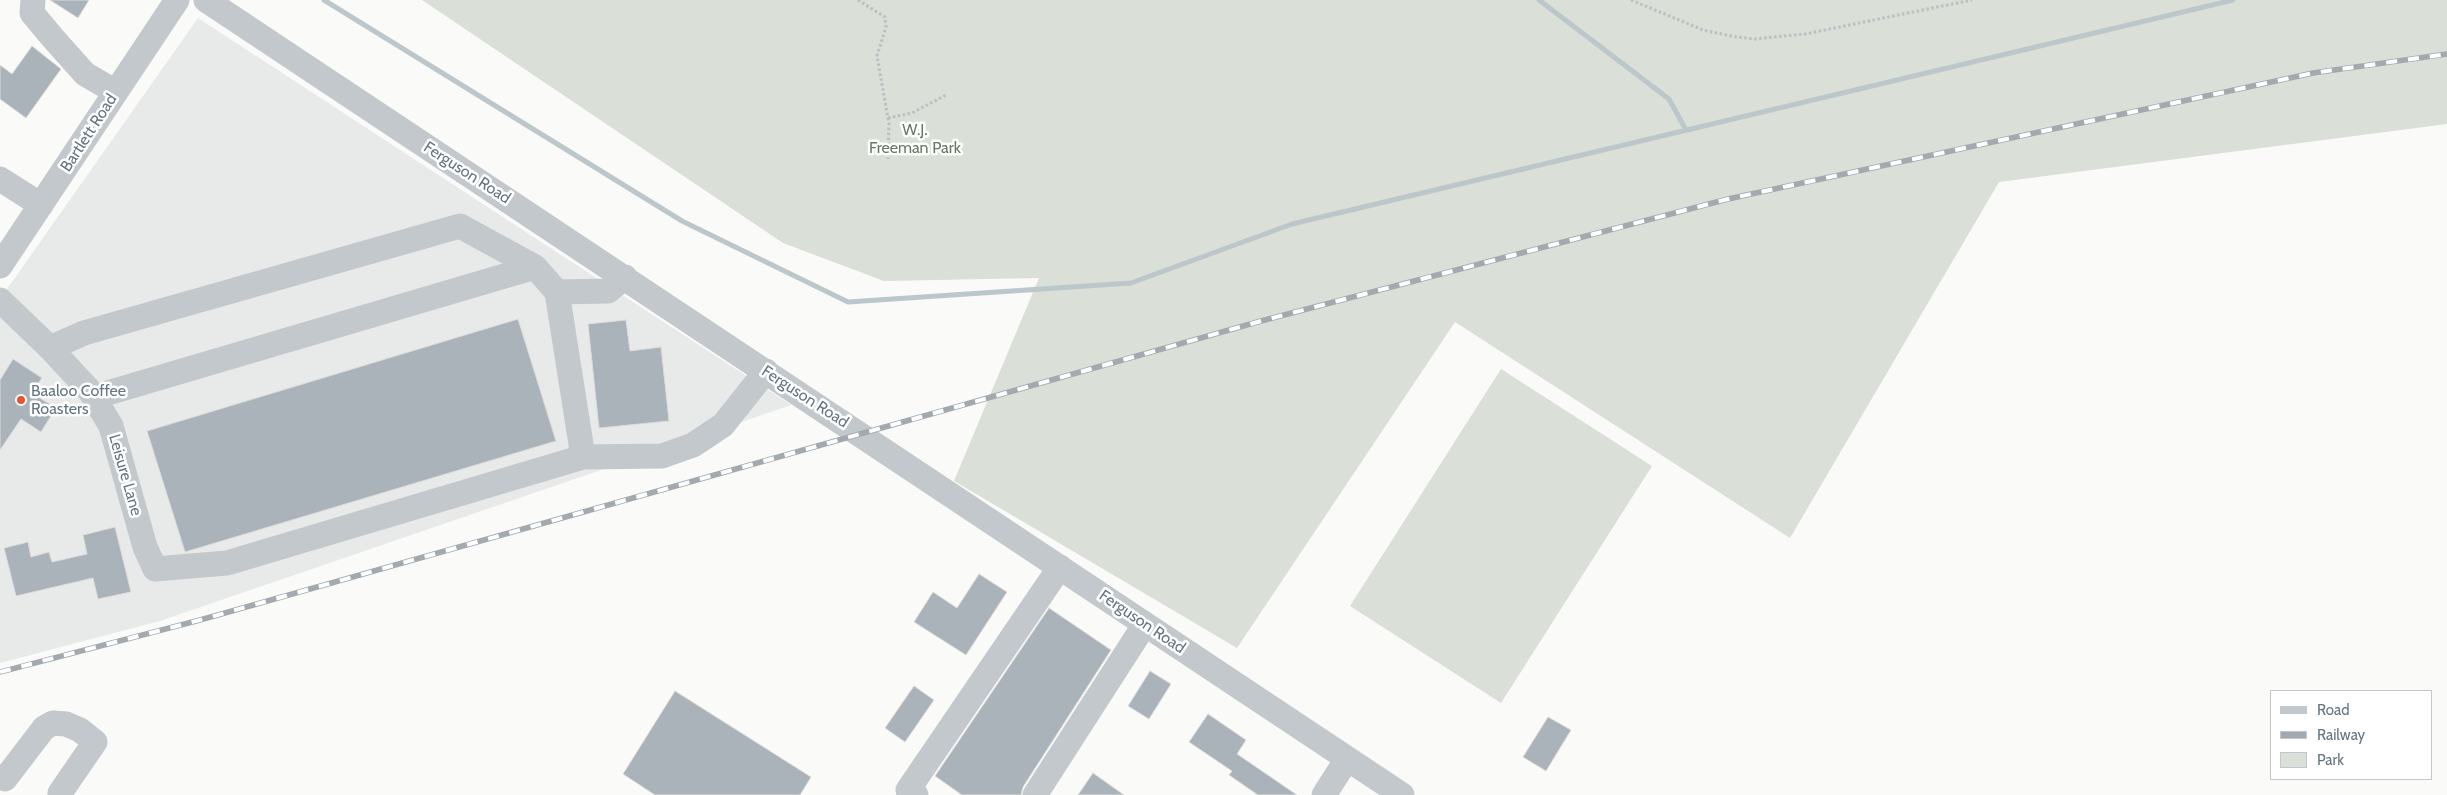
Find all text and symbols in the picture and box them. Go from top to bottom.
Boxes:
street label: Bartlett Road [57,91,121,175]
park label: W.J. Freeman Park [869,120,961,158]
street label: Ferguson Road [420,138,514,208]
street label: Ferguson Road [758,362,852,432]
place label: Baaloo Coffee Roasters [31,381,126,419]
marker: Baaloo Coffee Roasters [15,394,27,406]
street label: Leisure Lane [104,432,146,518]
street label: Ferguson Road [1095,586,1189,658]
legend [2270,690,2432,780]
text: Road [2317,701,2350,719]
text: Railway [2317,726,2365,744]
text: Park [2317,751,2344,769]

